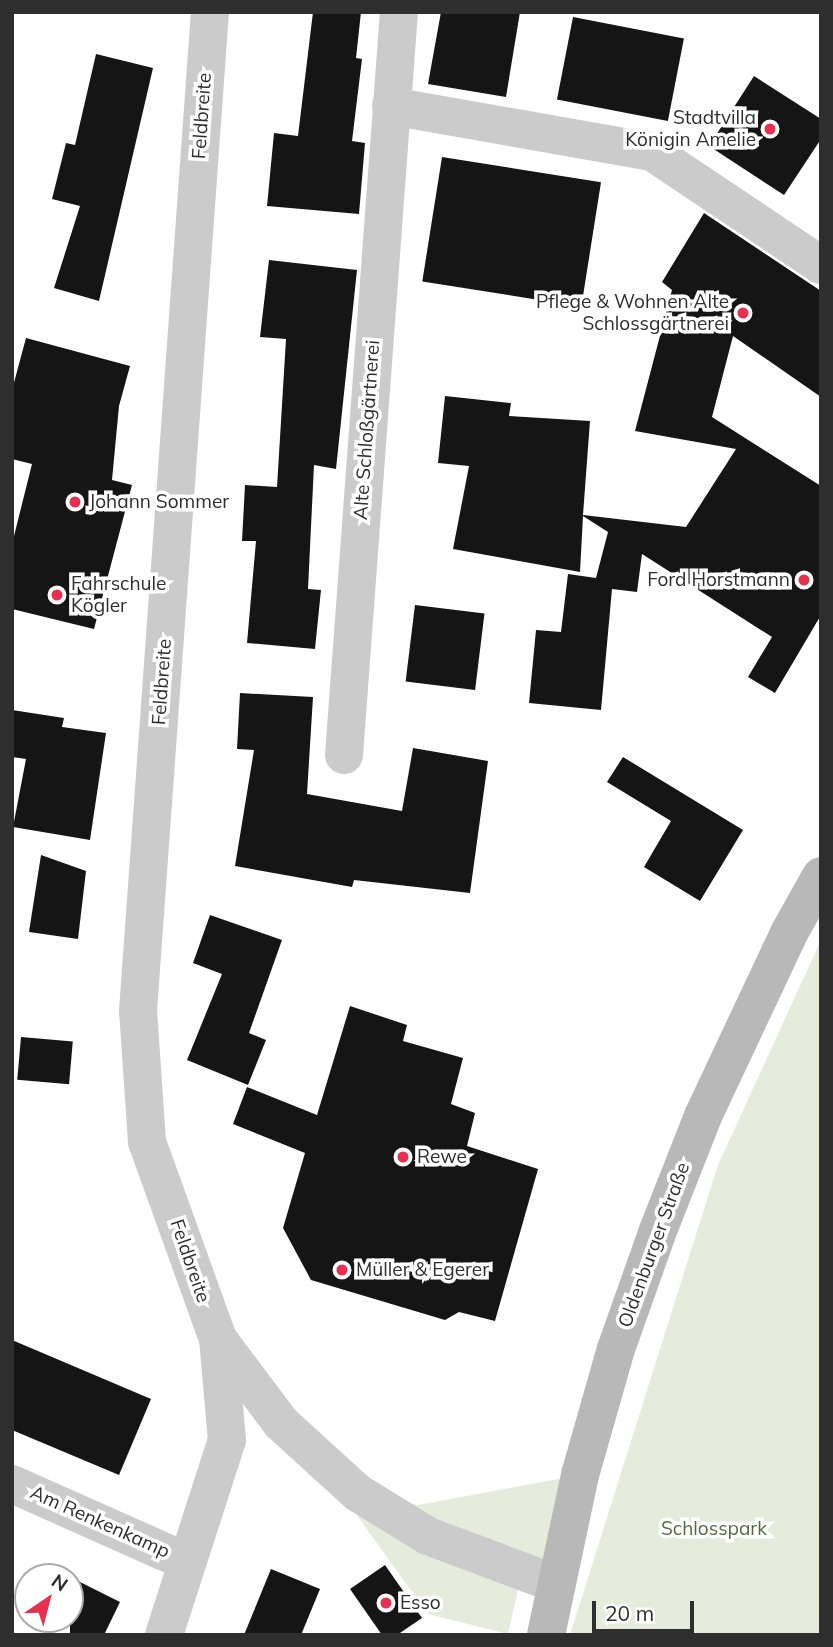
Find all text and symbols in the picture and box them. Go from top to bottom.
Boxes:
street label: Feldbreite [188,72,216,160]
place label: Stadtvilla Königin Amelie [625,107,756,151]
marker: Stadtvilla Königin Amelie [762,121,778,137]
place label: Pflege & Wohnen Alte Schlossgärtnerei [536,291,729,335]
marker: Pflege & Wohnen Alte Schlossgärtnerei [735,305,751,321]
street label: Alte Schloßgärtnerei [349,339,385,521]
place label: Johann Sommer [89,491,229,513]
marker: Johann Sommer [67,494,83,510]
place label: Ford Horstmann [647,569,790,591]
marker: Ford Horstmann [796,572,812,588]
place label: Fahrschule Kögler [71,573,166,617]
marker: Fahrschule Kögler [49,587,65,603]
street label: Feldbreite [148,638,176,726]
place label: Rewe [417,1146,467,1168]
marker: Rewe [395,1149,411,1165]
street label: Oldenburger Straße [614,1159,694,1331]
street label: Feldbreite [165,1216,215,1306]
place label: Müller & Egerer [356,1259,489,1281]
marker: Müller & Egerer [334,1262,350,1278]
street label: Am Renkenkamp [27,1481,173,1563]
park label: Schlosspark [661,1518,767,1540]
north arrow [14,1563,84,1633]
text: N [47,1568,73,1596]
scale bar [595,1588,696,1632]
place label: Esso [400,1592,441,1614]
marker: Esso [378,1595,394,1611]
text: 20 m [605,1600,654,1626]

